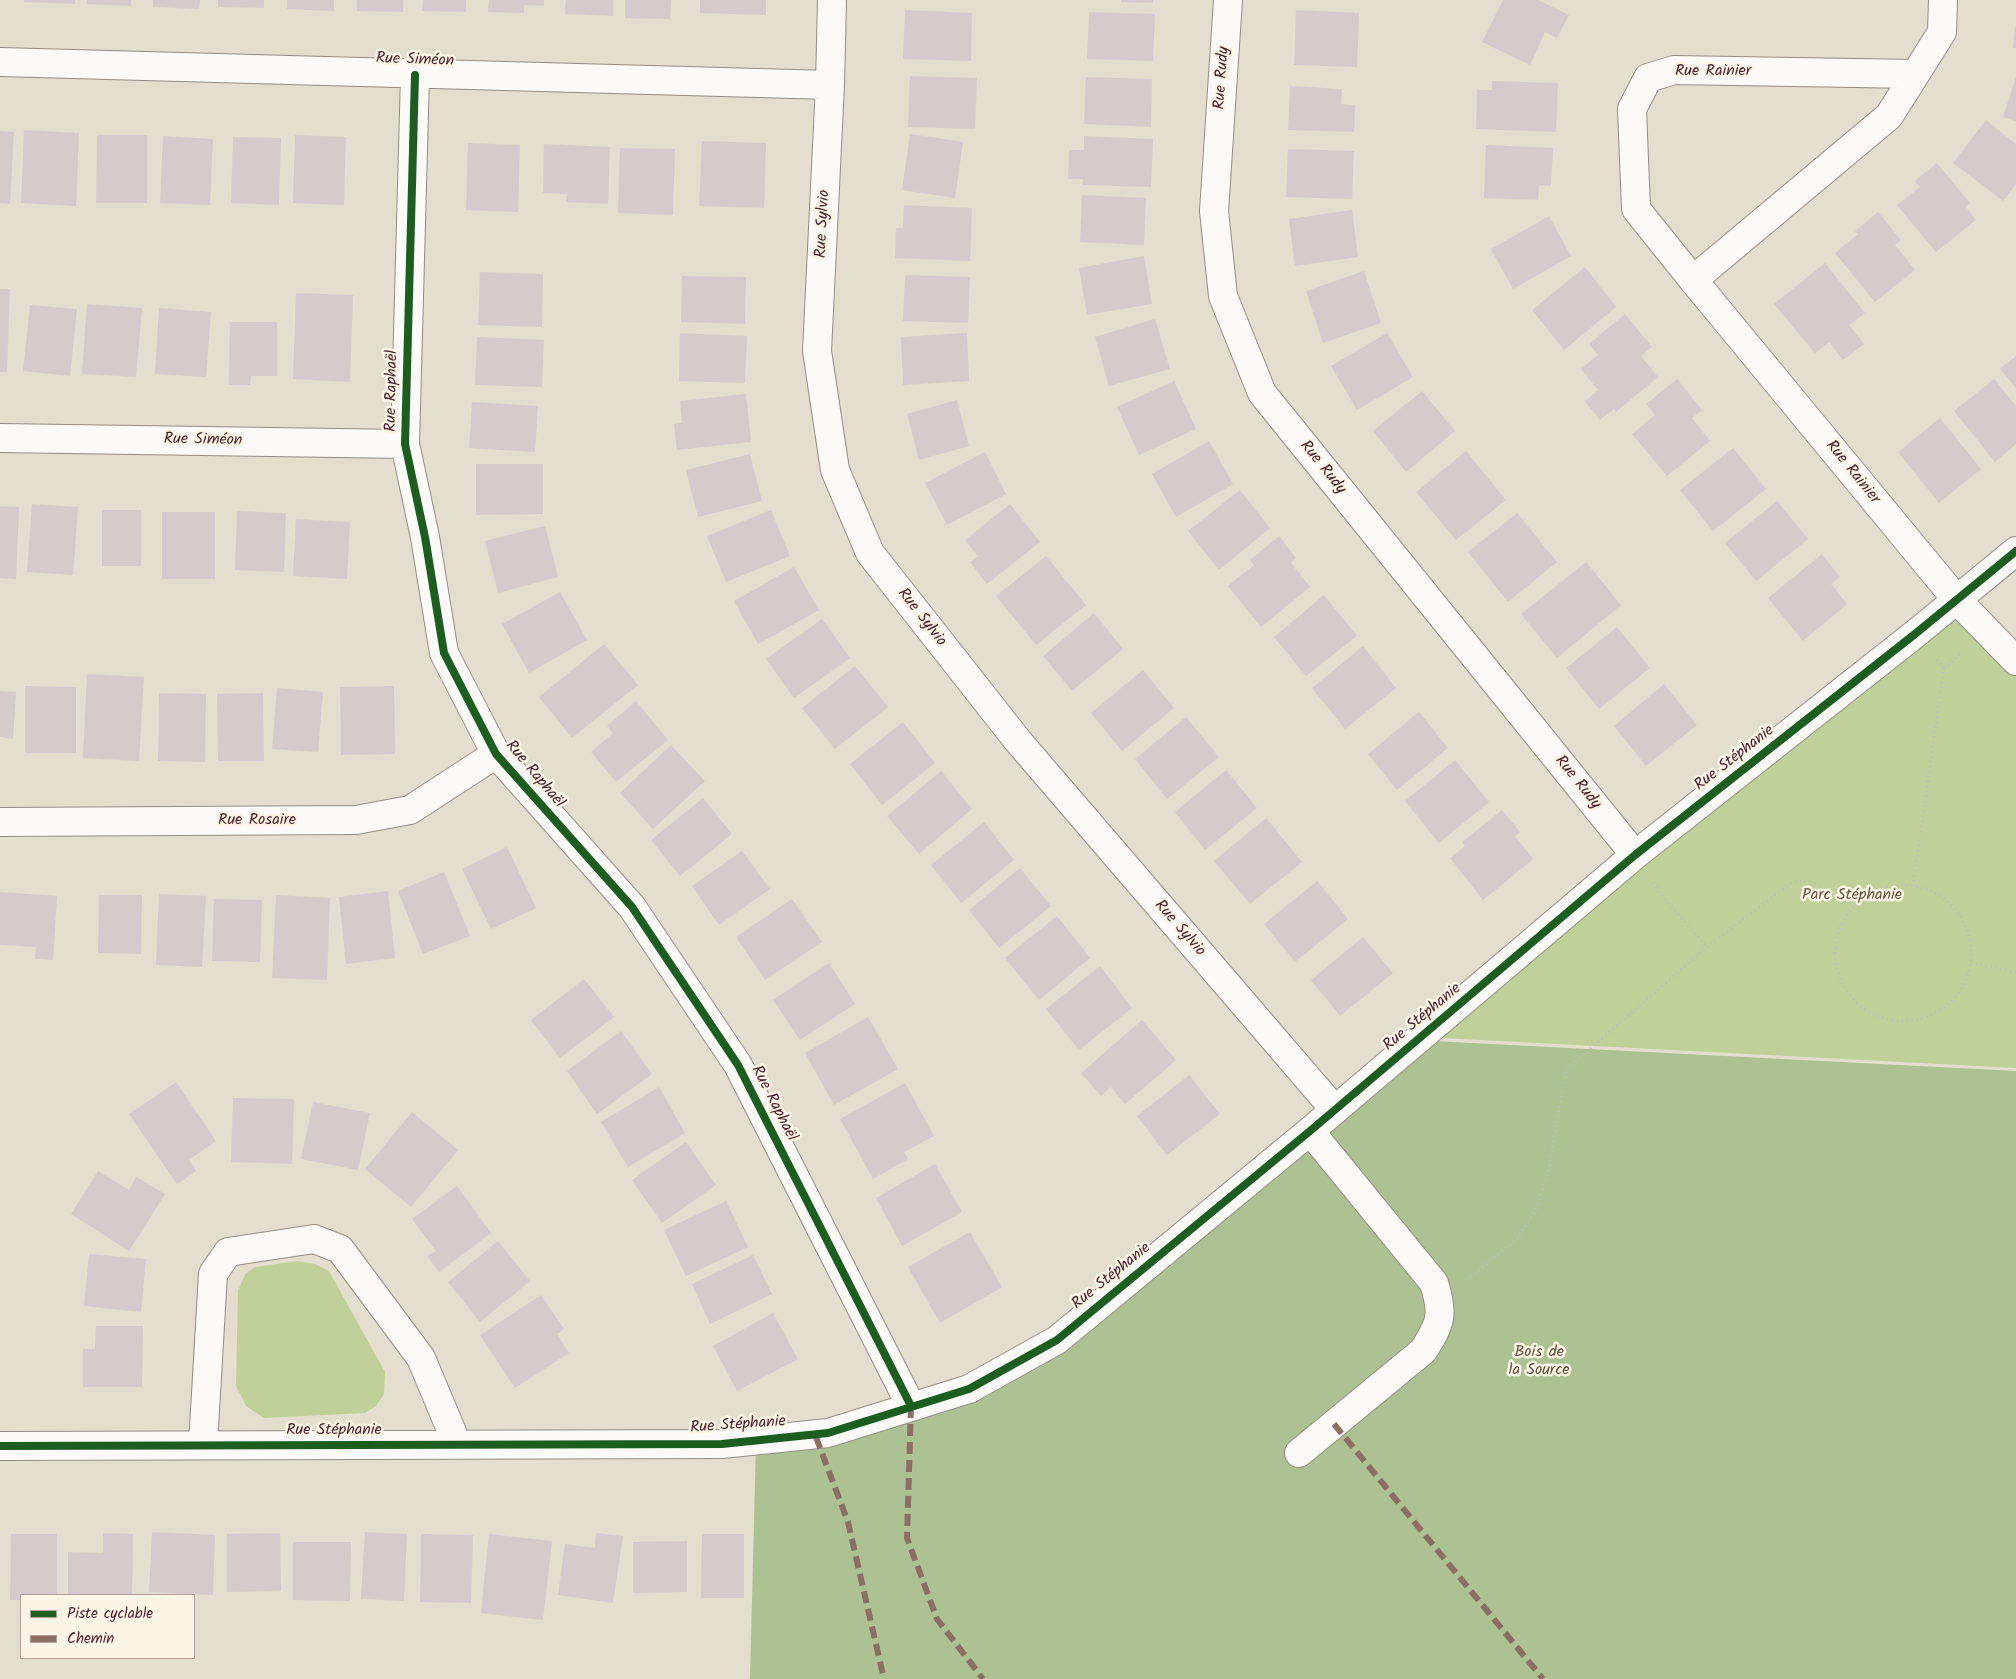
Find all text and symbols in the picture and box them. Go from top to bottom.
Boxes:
street label: Rue Rudy [1211,46,1235,110]
street label: Rue Siméon [375,50,455,72]
street label: Rue Rainier [1675,62,1751,82]
street label: Rue Sylvio [813,189,835,259]
street label: Rue Raphaël [383,350,403,432]
street label: Rue Siméon [164,431,242,451]
street label: Rue Rudy [1295,437,1349,499]
street label: Rue Rainier [1821,437,1883,509]
street label: Rue Sylvio [892,585,950,651]
street label: Rue Stéphanie [1691,722,1779,796]
street label: Rue Raphaël [500,737,568,813]
street label: Rue Rudy [1550,752,1604,814]
street label: Rue Rosaire [218,811,296,831]
park label: Parc Stéphanie [1802,886,1902,906]
street label: Rue Sylvio [1149,897,1209,961]
street label: Rue Stéphanie [1380,980,1466,1056]
street label: Rue Raphaël [746,1063,800,1145]
street label: Rue Stéphanie [1069,1239,1155,1315]
park label: Bois de la Source [1509,1343,1569,1381]
street label: Rue Stéphanie [690,1413,786,1439]
street label: Rue Stéphanie [286,1421,382,1441]
legend [20,1594,195,1659]
text: Piste cyclable [67,1602,153,1626]
text: Chemin [67,1627,114,1651]

